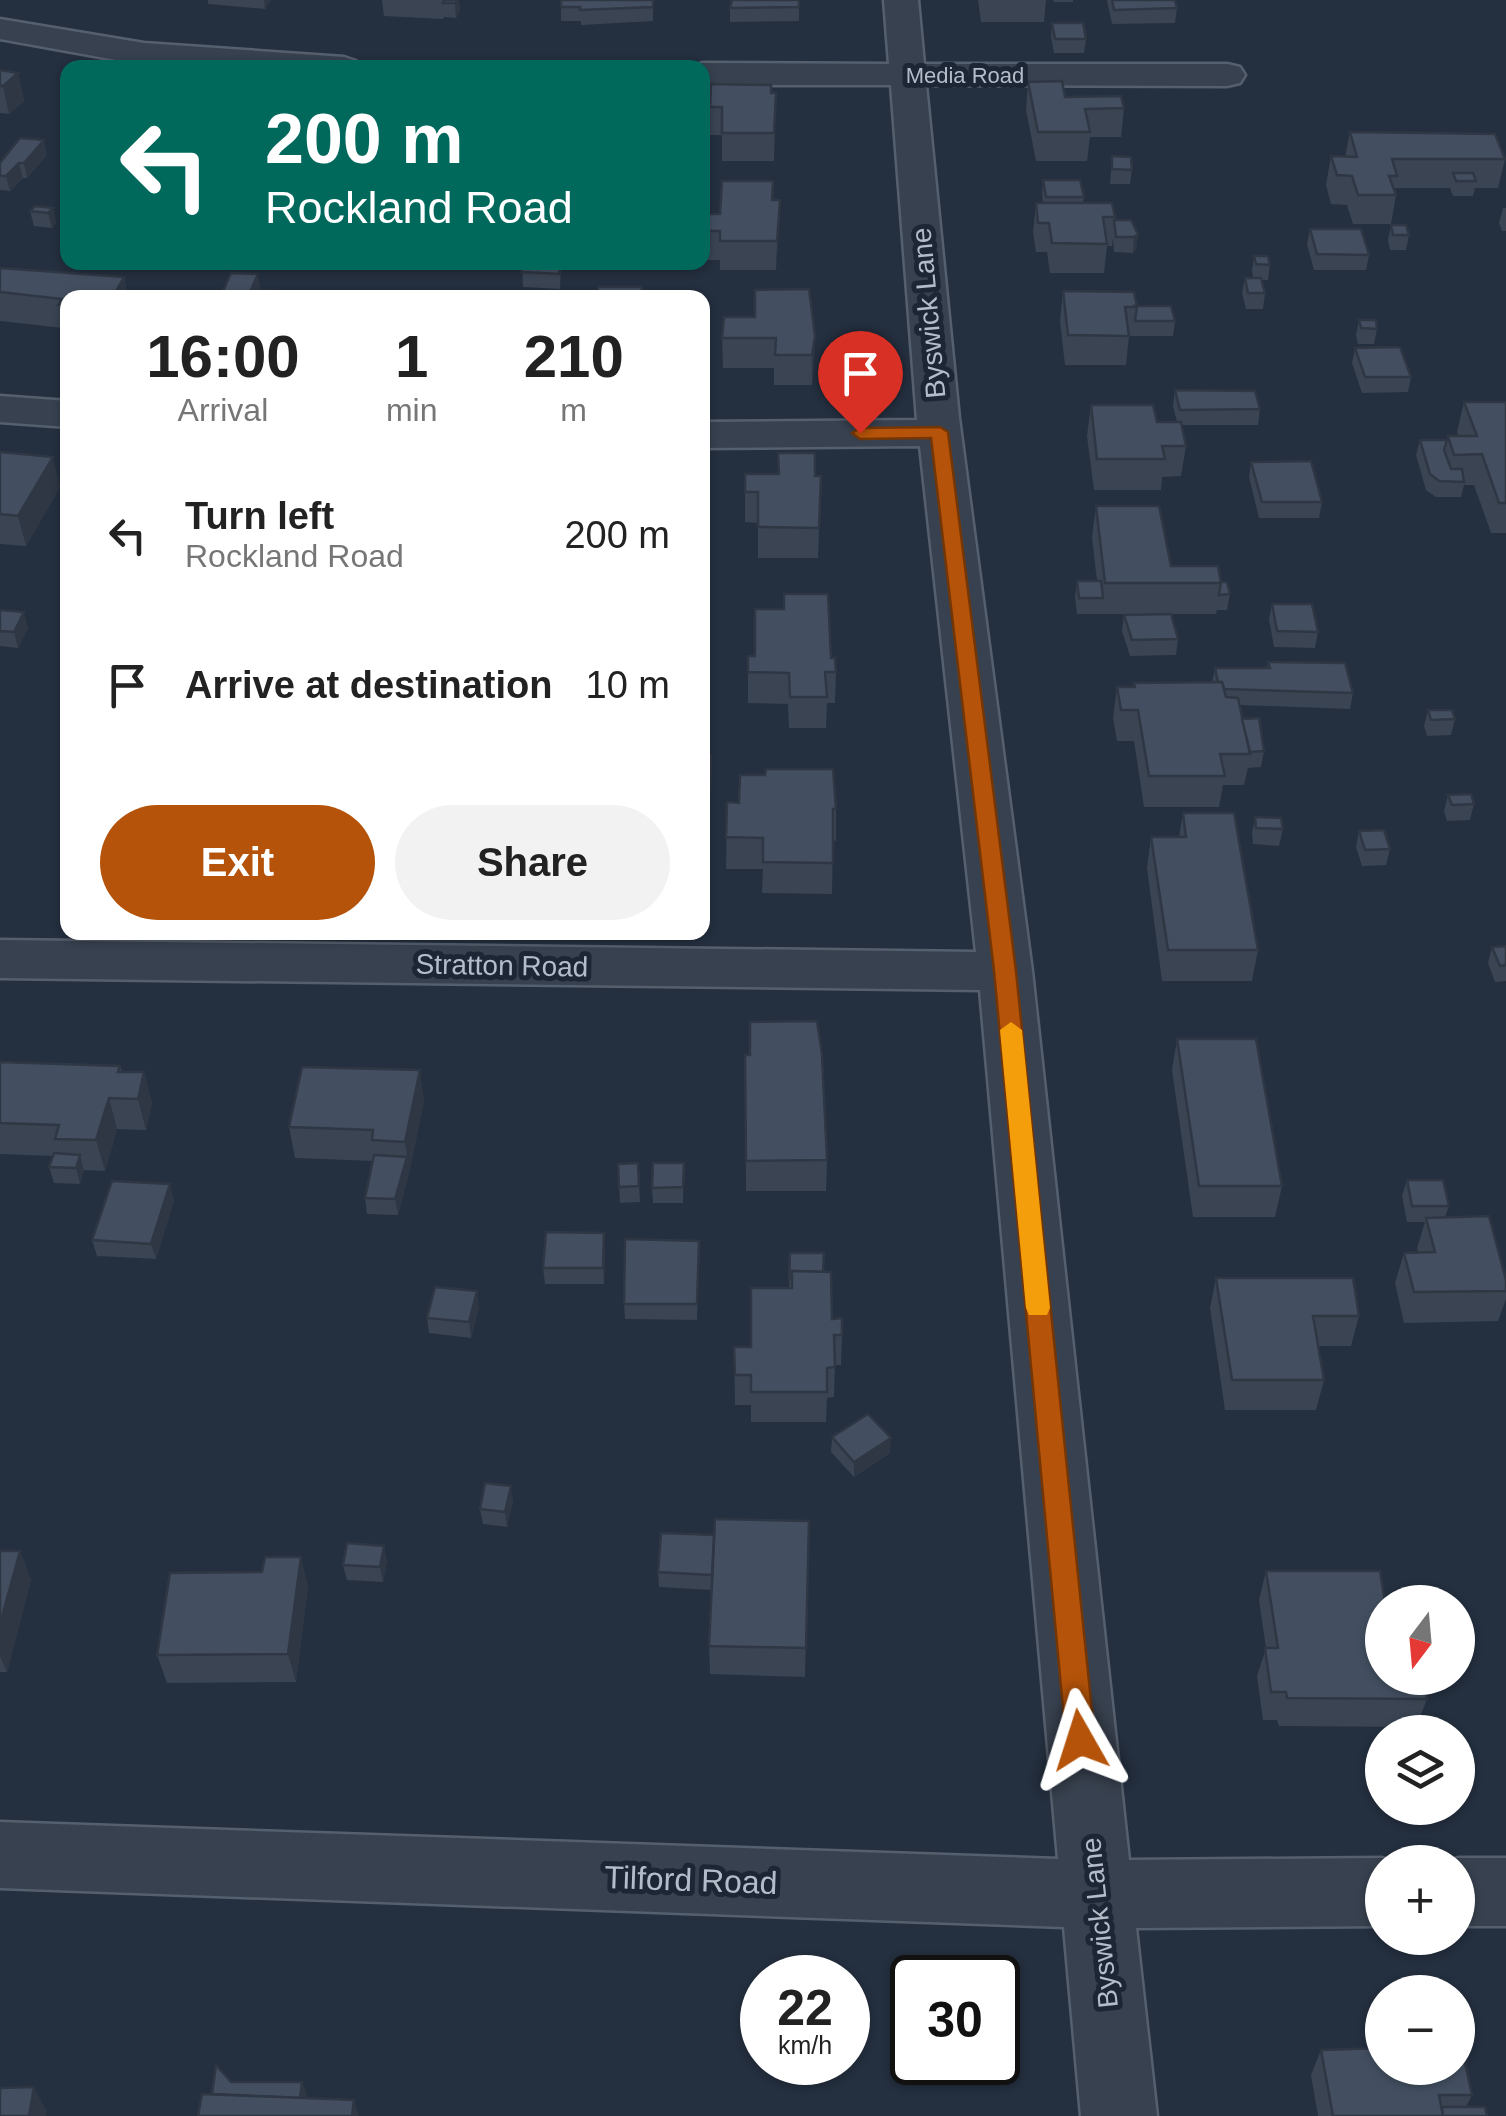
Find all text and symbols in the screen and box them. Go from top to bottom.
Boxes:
street label: Media Road [906,63,1024,88]
icon: left [100,100,230,230]
text: 200 m [265,100,463,178]
text: Rockland Road [265,182,573,233]
street label: Byswick Lane [906,226,951,400]
text: 16:00 [146,323,300,390]
text: 1 [395,323,428,390]
text: 210 [524,323,624,390]
pin [818,331,903,434]
icon: arrive [833,346,888,401]
text: Arrival [178,392,268,428]
text: min [386,392,437,428]
text: m [560,392,587,428]
text: Turn left [185,495,334,537]
icon: left [100,508,155,563]
text: 200 m [564,514,670,556]
text: Rockland Road [185,538,404,574]
icon: arrive [100,658,155,713]
text: Arrive at destination [185,664,552,706]
text: 10 m [586,664,670,706]
button: Exit [100,805,375,920]
button: Share [395,805,670,920]
street label: Stratton Road [415,948,589,983]
north arrow [1365,1585,1475,1695]
map controls [1365,1585,1475,2085]
position arrow [1028,1688,1132,1792]
button: layers [1365,1715,1475,1825]
street label: Byswick Lane [1075,1836,1124,2010]
button: + [1365,1845,1475,1955]
street label: Tilford Road [604,1859,778,1901]
speed limit sign: 30 [890,1955,1020,2085]
button: − [1365,1975,1475,2085]
text: 22 [777,1980,833,2036]
text: km/h [778,2031,832,2059]

